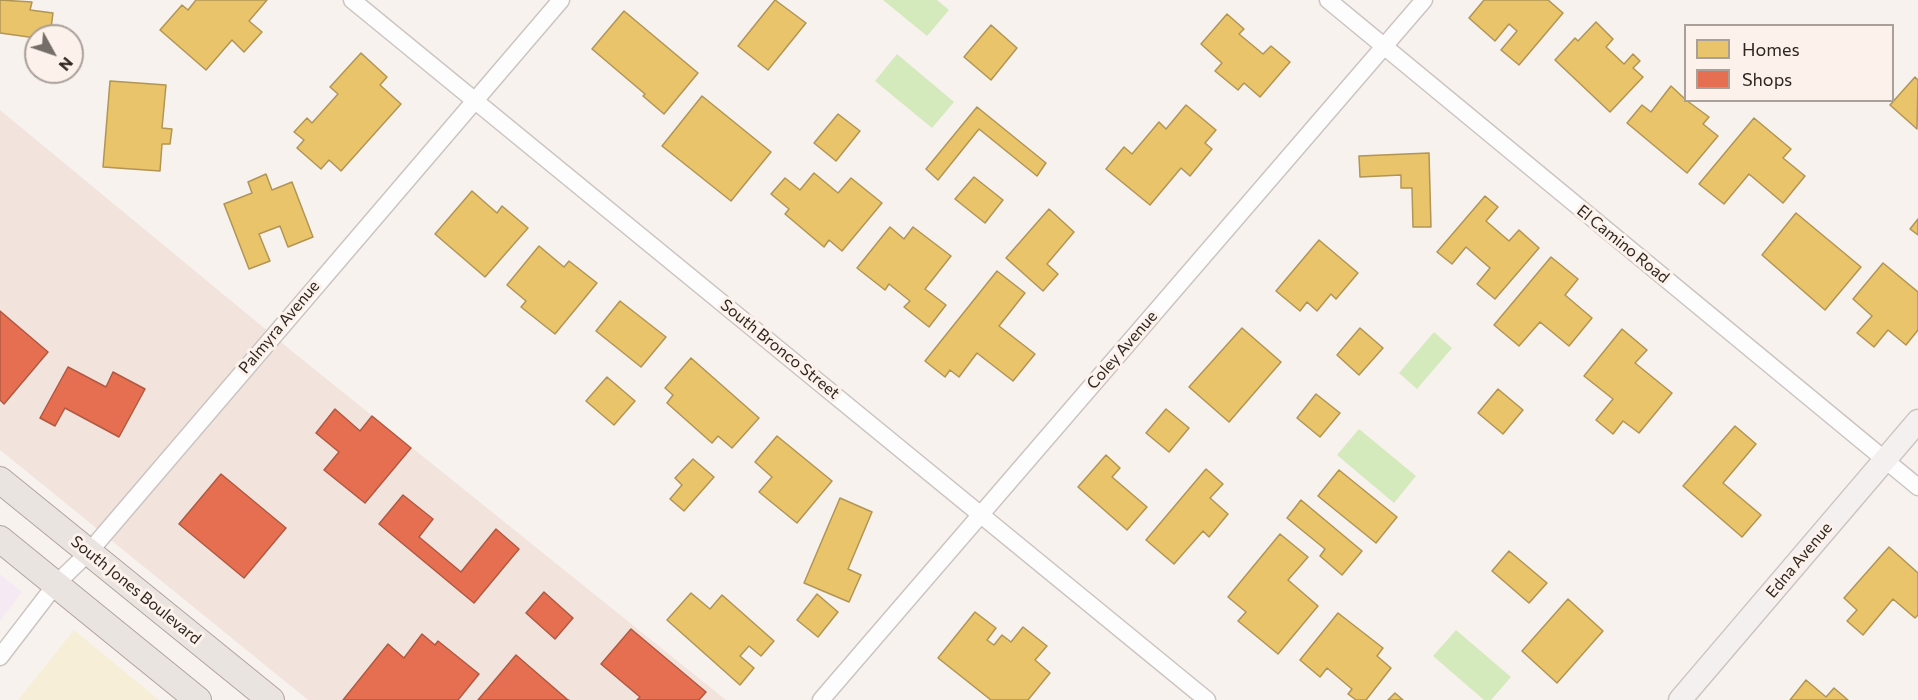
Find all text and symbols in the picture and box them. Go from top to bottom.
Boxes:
north arrow [24,24,84,84]
legend [1684,24,1894,102]
text: Homes [1742,38,1800,60]
text: N [56,54,78,75]
text: Shops [1742,68,1792,90]
street label: El Camino Road [1573,201,1673,287]
street label: Palmyra Avenue [235,277,323,377]
street label: South Bronco Street [717,295,843,403]
street label: Coley Avenue [1083,307,1161,393]
street label: Edna Avenue [1762,518,1836,602]
street label: South Jones Boulevard [67,532,205,648]

